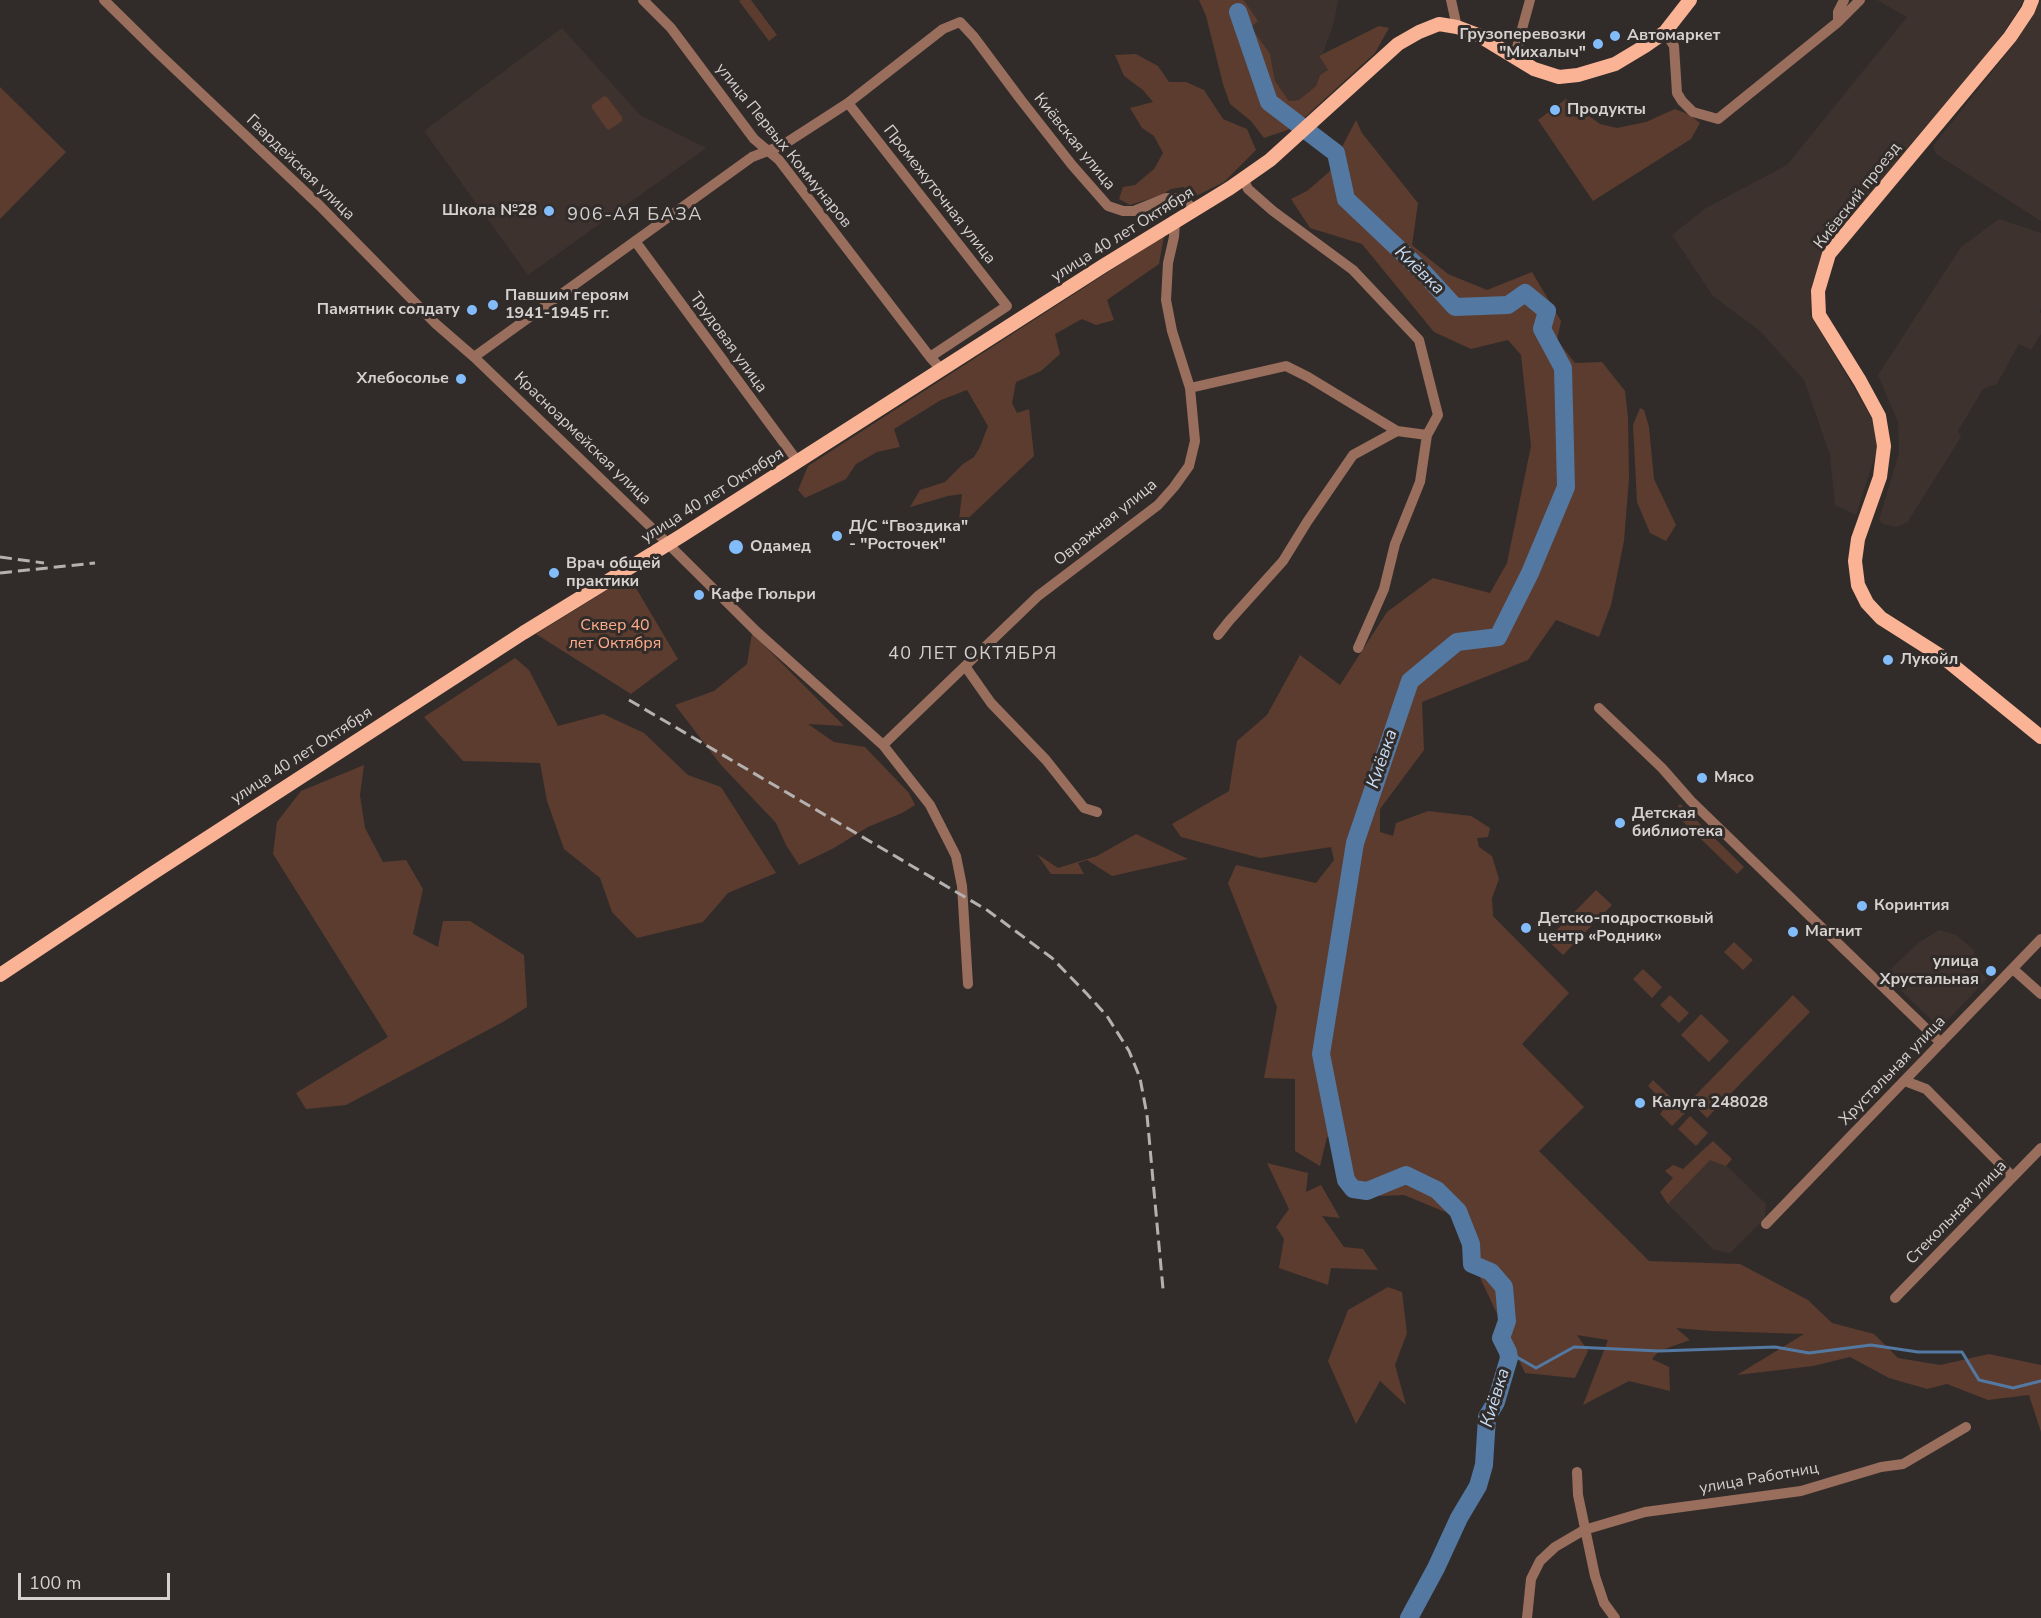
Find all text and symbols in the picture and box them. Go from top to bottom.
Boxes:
place label: Грузоперевозки "Михалыч" [1460,25,1586,63]
place label: Автомаркет [1627,26,1720,46]
marker: Автомаркет [1608,29,1622,43]
marker: Грузоперевозки "Михалыч" [1591,37,1605,51]
street label: улица Первых Коммунаров [711,60,855,232]
street label: Киёвская улица [1029,90,1119,194]
place label: Продукты [1567,100,1646,120]
marker: Продукты [1548,103,1562,117]
street label: Гвардейская улица [242,111,358,225]
street label: Промежуточная улица [879,122,999,268]
street label: Киёвский проезд [1810,139,1906,253]
street label: улица 40 лет Октября [1048,183,1198,287]
place label: Школа №28 [442,201,537,221]
marker: Школа №28 [542,204,556,218]
district label: 906-АЯ БАЗА [567,205,703,227]
water label: Киёвка [1390,242,1448,300]
place label: Павшим героям 1941-1945 гг. [505,286,629,324]
street label: Трудовая улица [685,289,771,397]
marker: Павшим героям 1941-1945 гг. [486,298,500,312]
place label: Памятник солдату [317,300,460,320]
marker: Памятник солдату [465,303,479,317]
place label: Хлебосолье [357,369,449,389]
street label: Красноармейская улица [510,369,654,509]
marker: Хлебосолье [454,372,468,386]
street label: улица 40 лет Октября [638,444,788,548]
street label: Овражная улица [1051,476,1161,570]
place label: Д/С “Гвоздика" - "Росточек" [849,517,968,555]
marker: Д/С “Гвоздика" - "Росточек" [830,529,844,543]
place label: Одамед [750,537,811,557]
marker: Одамед [727,538,745,556]
place label: Врач общей практики [566,554,661,592]
marker: Врач общей практики [547,566,561,580]
place label: Кафе Гюльри [711,585,816,605]
marker: Кафе Гюльри [692,588,706,602]
park label: Сквер 40 лет Октября [569,616,661,654]
district label: 40 ЛЕТ ОКТЯБРЯ [888,644,1058,666]
place label: Лукойл [1900,650,1958,670]
marker: Лукойл [1881,653,1895,667]
street label: улица 40 лет Октября [228,703,376,809]
water label: Киёвка [1363,727,1403,791]
place label: Мясо [1714,768,1754,788]
marker: Мясо [1695,771,1709,785]
place label: Детская библиотека [1632,804,1723,842]
marker: Детская библиотека [1613,816,1627,830]
place label: Коринтия [1874,896,1950,916]
marker: Коринтия [1855,899,1869,913]
place label: Детско-подростковый центр «Родник» [1538,909,1714,947]
marker: Детско-подростковый центр «Родник» [1519,921,1533,935]
place label: Магнит [1805,922,1862,942]
marker: Магнит [1786,925,1800,939]
place label: улица Хрустальная [1880,952,1979,990]
marker: улица Хрустальная [1984,964,1998,978]
street label: Хрустальная улица [1836,1012,1950,1130]
place label: Калуга 248028 [1652,1093,1768,1113]
marker: Калуга 248028 [1633,1096,1647,1110]
street label: Стекольная улица [1903,1157,2011,1269]
water label: Киёвка [1477,1366,1515,1430]
street label: улица Работниц [1698,1459,1820,1499]
scale bar [21,1561,172,1599]
text: 100 m [29,1571,81,1595]

